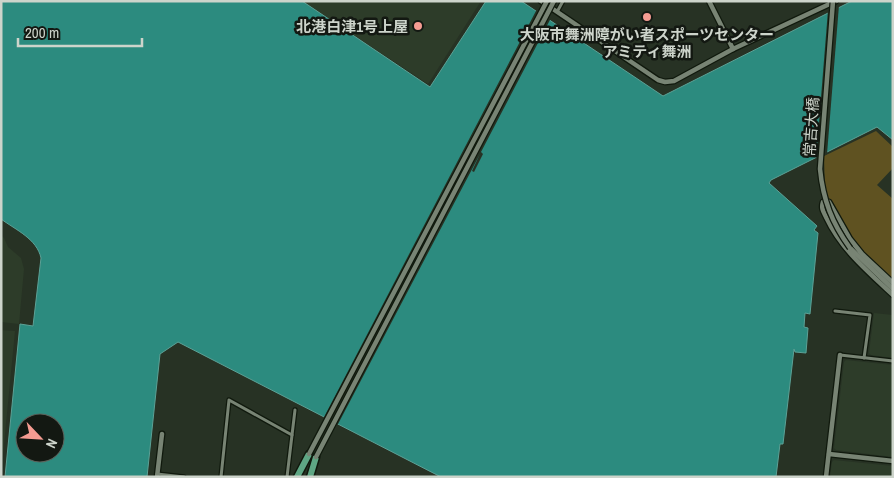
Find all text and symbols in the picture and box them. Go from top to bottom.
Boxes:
marker: 大阪市舞洲障がい者スポーツセンター アミティ舞洲 [641,11,653,23]
scale bar [18,15,141,47]
place label: 北港白津1号上屋 [296,16,408,37]
marker: 北港白津1号上屋 [412,20,424,32]
text: 200 m [25,22,59,43]
place label: 大阪市舞洲障がい者スポーツセンター アミティ舞洲 [520,24,774,62]
street label: 常吉大橋 [798,96,824,158]
north arrow [15,413,65,463]
text: N [42,436,62,451]

